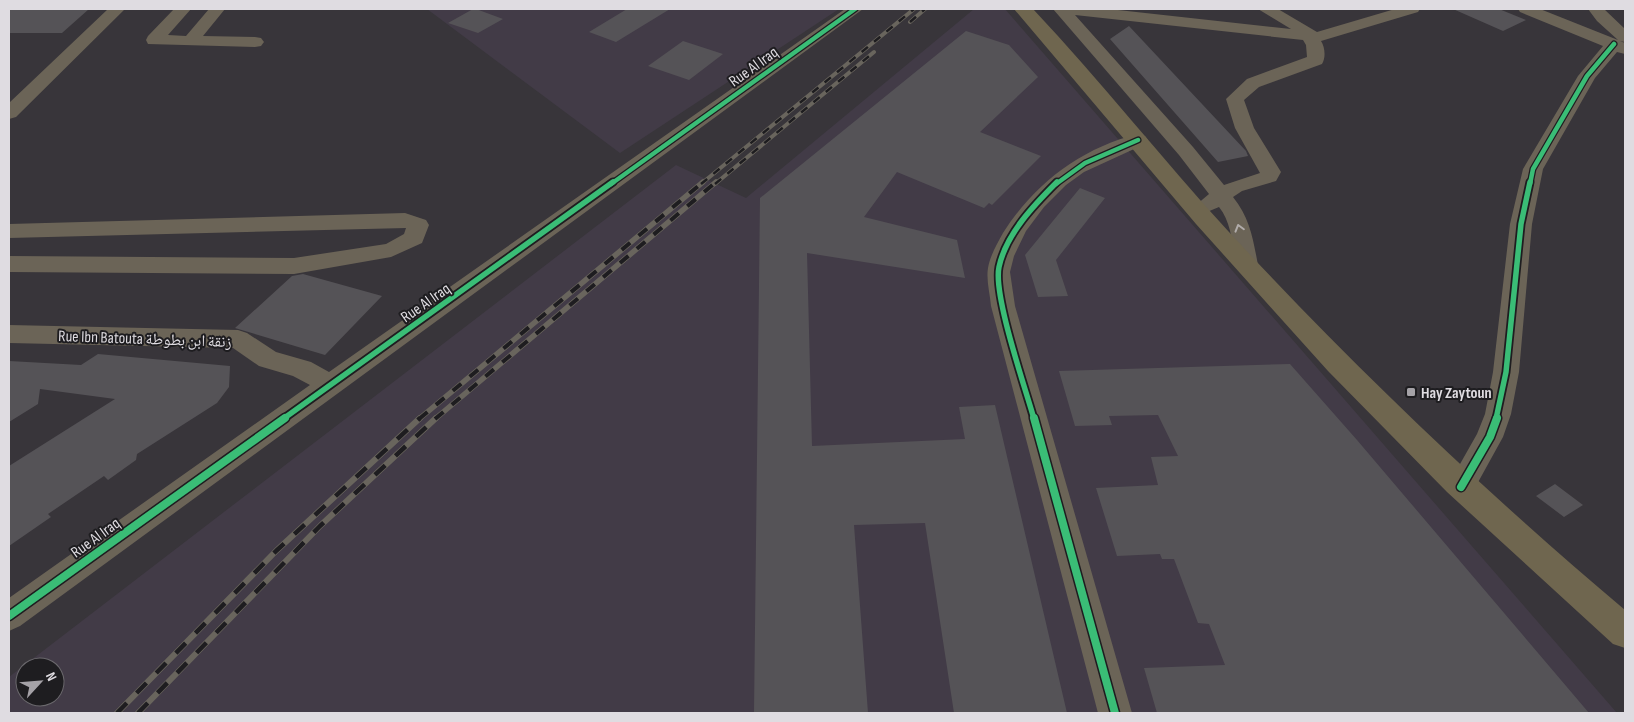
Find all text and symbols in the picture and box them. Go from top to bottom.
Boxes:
street label: Rue Al Iraq [726,43,782,91]
one-way arrow [1235,224,1245,232]
street label: Rue Al Iraq [397,279,454,327]
street label: Rue Ibn Batouta زنقة ابن بطوطة [58,327,232,352]
place label: Hay Zaytoun [1421,384,1492,403]
marker: Hay Zaytoun [1405,386,1417,398]
street label: Rue Al Iraq [68,514,124,562]
north arrow [15,657,65,707]
text: N [42,669,61,684]

